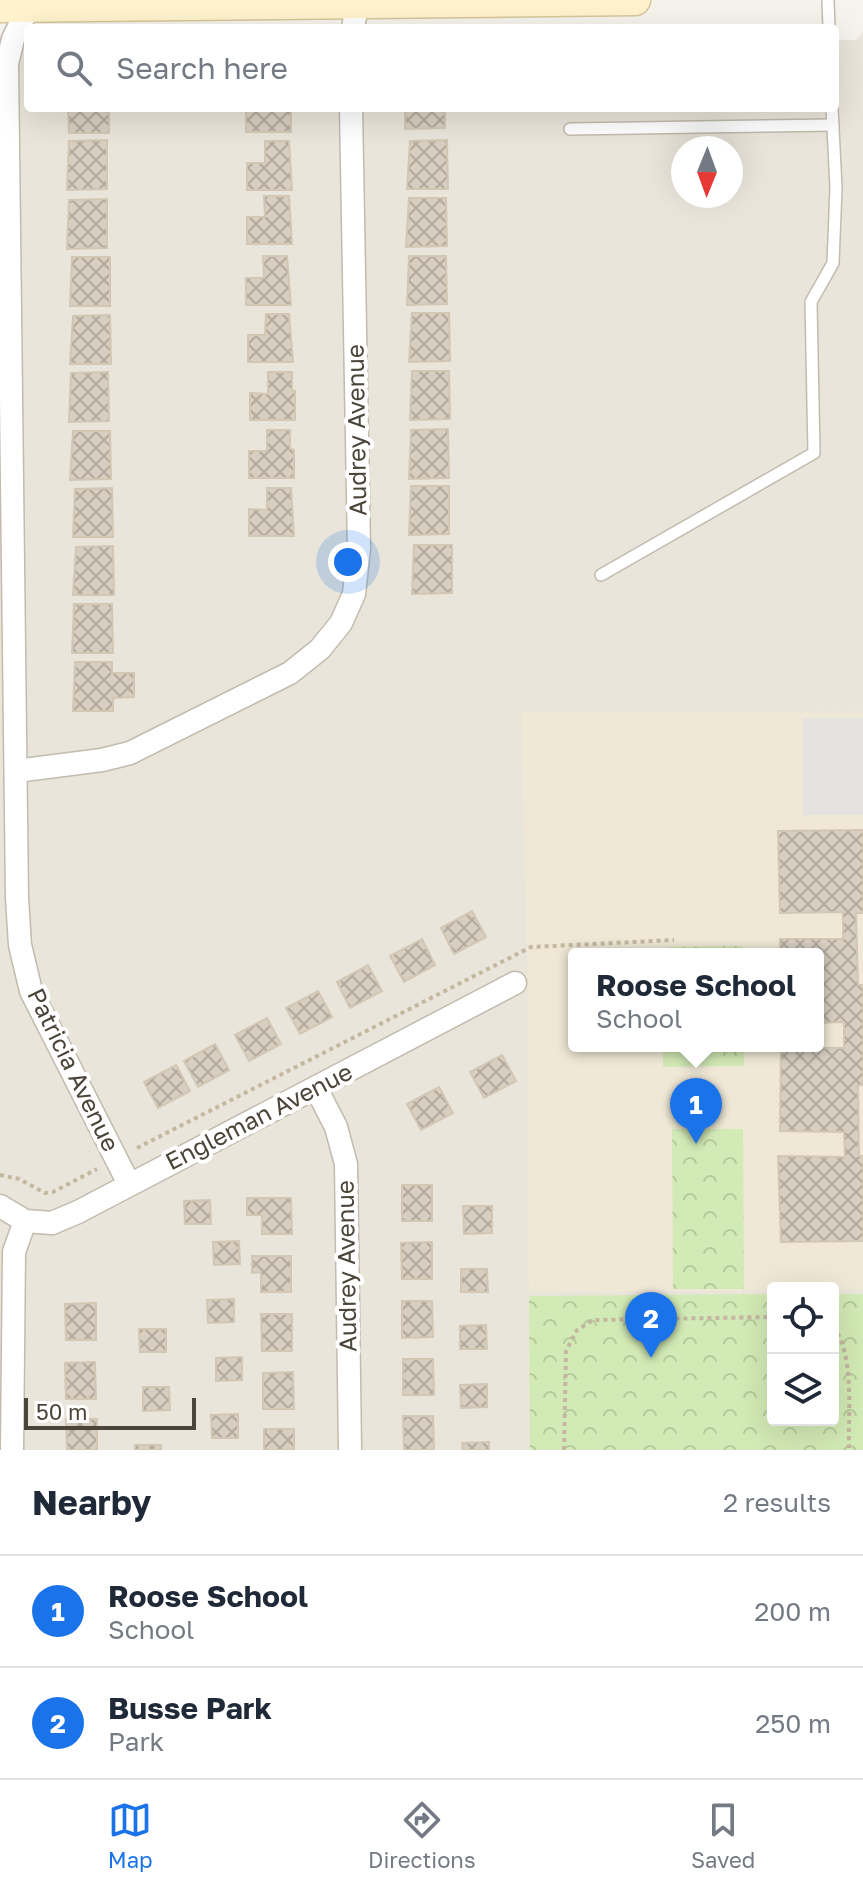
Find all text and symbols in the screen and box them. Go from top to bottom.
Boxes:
search box [24,24,839,112]
icon: search [52,46,96,90]
text: Search here [116,50,288,86]
north arrow [671,136,743,208]
street label: Audrey Avenue [340,344,371,516]
your location [328,542,368,582]
popup [568,948,824,1052]
text: Roose School [596,967,796,1003]
street label: Patricia Avenue [22,983,126,1156]
text: School [596,1003,682,1034]
street label: Engleman Avenue [160,1056,357,1175]
pin: 1 [670,1078,722,1144]
street label: Audrey Avenue [330,1180,361,1352]
map controls [767,1282,839,1426]
button: locate [767,1282,839,1354]
pin: 2 [625,1292,677,1358]
button: layers [767,1354,839,1426]
scale bar [24,1394,196,1430]
text: 50 m [36,1398,87,1425]
text: Nearby [32,1482,152,1522]
text: 2 results [723,1487,831,1518]
text: Roose School [108,1578,308,1614]
text: 1 [51,1596,65,1627]
text: 200 m [754,1596,831,1627]
text: School [108,1614,194,1645]
text: Busse Park [108,1690,272,1726]
text: 2 [50,1708,66,1739]
text: 250 m [755,1708,831,1739]
text: Park [108,1726,164,1757]
tab: Map [108,1798,153,1873]
tab: Directions [368,1798,476,1873]
tab: Saved [691,1798,755,1873]

